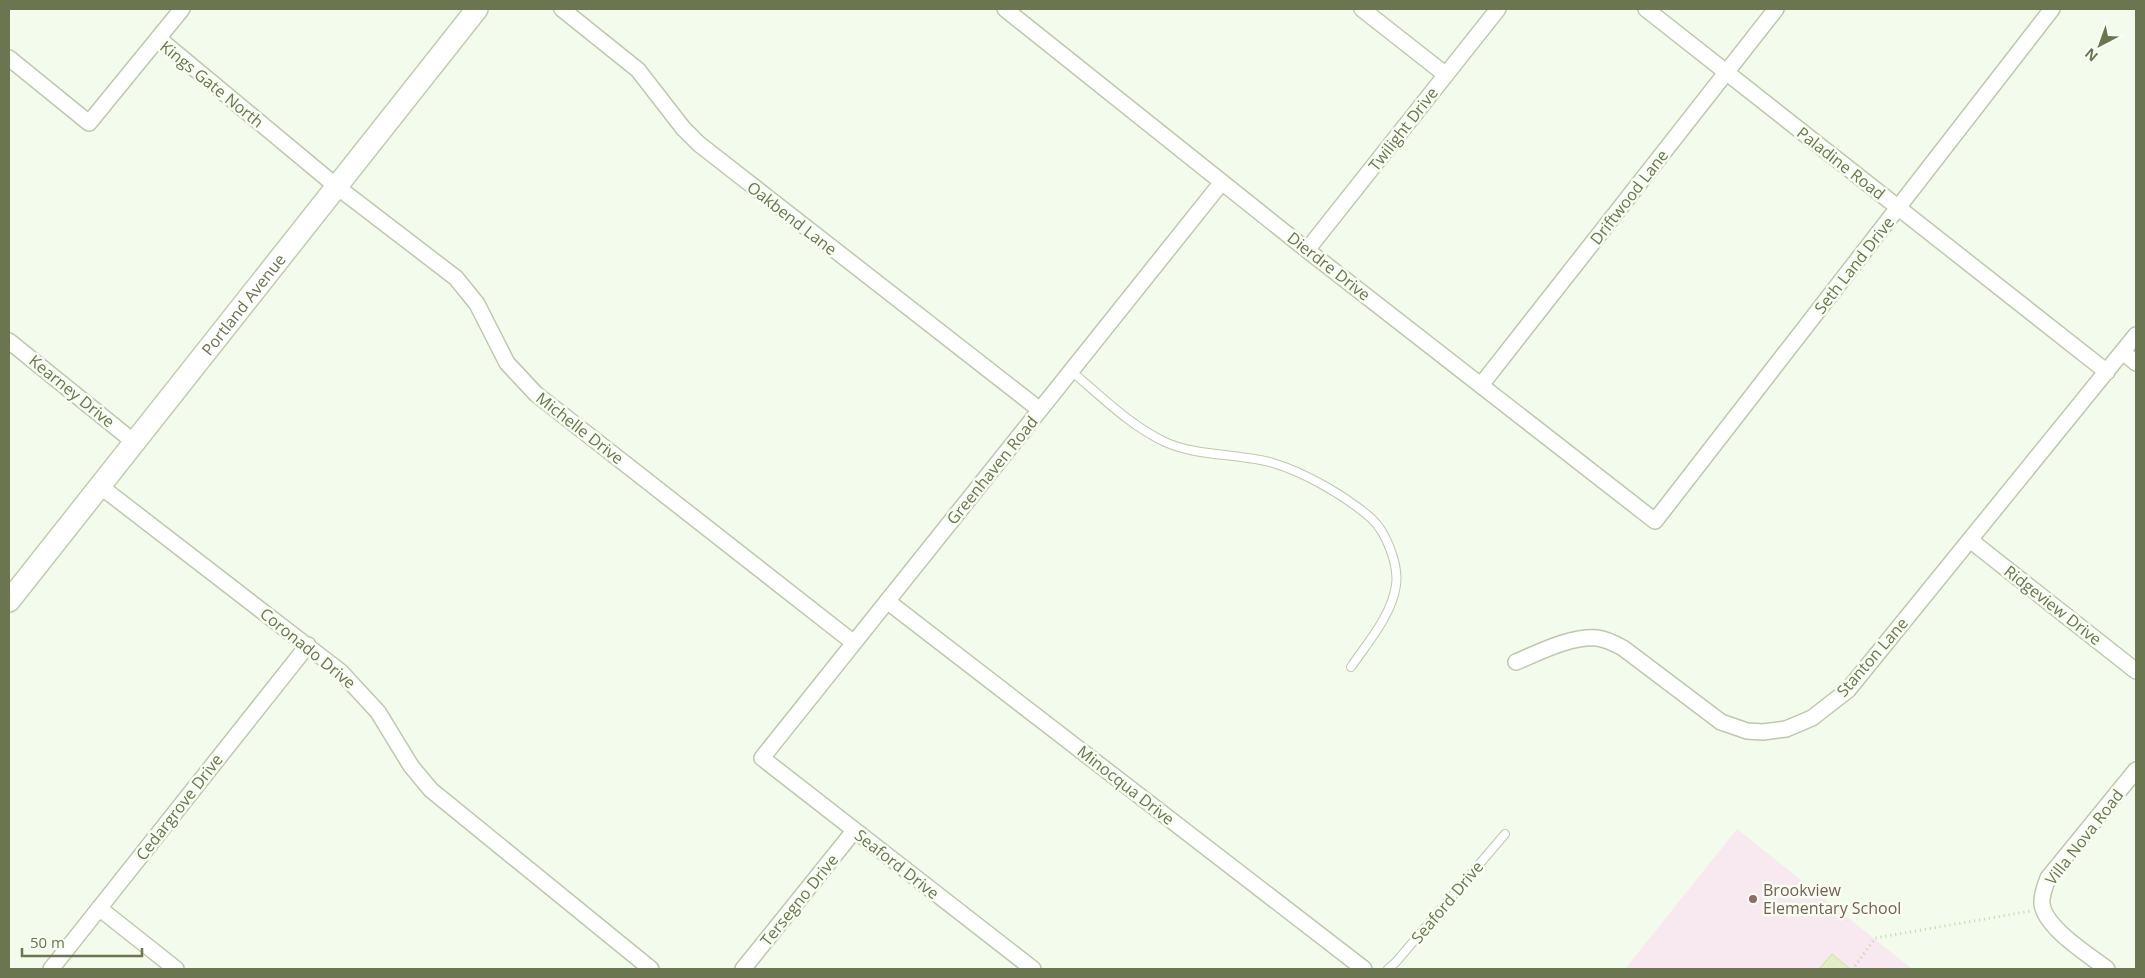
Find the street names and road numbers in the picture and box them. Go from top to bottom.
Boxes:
street label: Kings Gate North [156,35,268,133]
street label: Twilight Drive [1363,82,1443,176]
street label: Paladine Road [1792,122,1890,204]
street label: Driftwood Lane [1585,145,1673,249]
street label: Oakbend Lane [743,176,841,260]
street label: Seth Land Drive [1809,212,1899,318]
street label: Dierdre Drive [1283,227,1375,305]
street label: Portland Avenue [196,249,290,360]
street label: Kearney Drive [25,350,119,432]
street label: Michelle Drive [532,387,628,469]
street label: Greenhaven Road [941,411,1043,529]
street label: Ridgeview Drive [2000,560,2106,650]
street label: Coronado Drive [255,603,361,693]
street label: Stanton Lane [1831,613,1913,701]
street label: Minocqua Drive [1073,740,1179,830]
street label: Cedargrove Drive [130,749,228,865]
street label: Villa Nova Road [2040,785,2128,889]
street label: Seaford Drive [850,824,944,904]
street label: Tersegno Drive [755,849,843,951]
street label: Seaford Drive [1406,856,1488,948]

